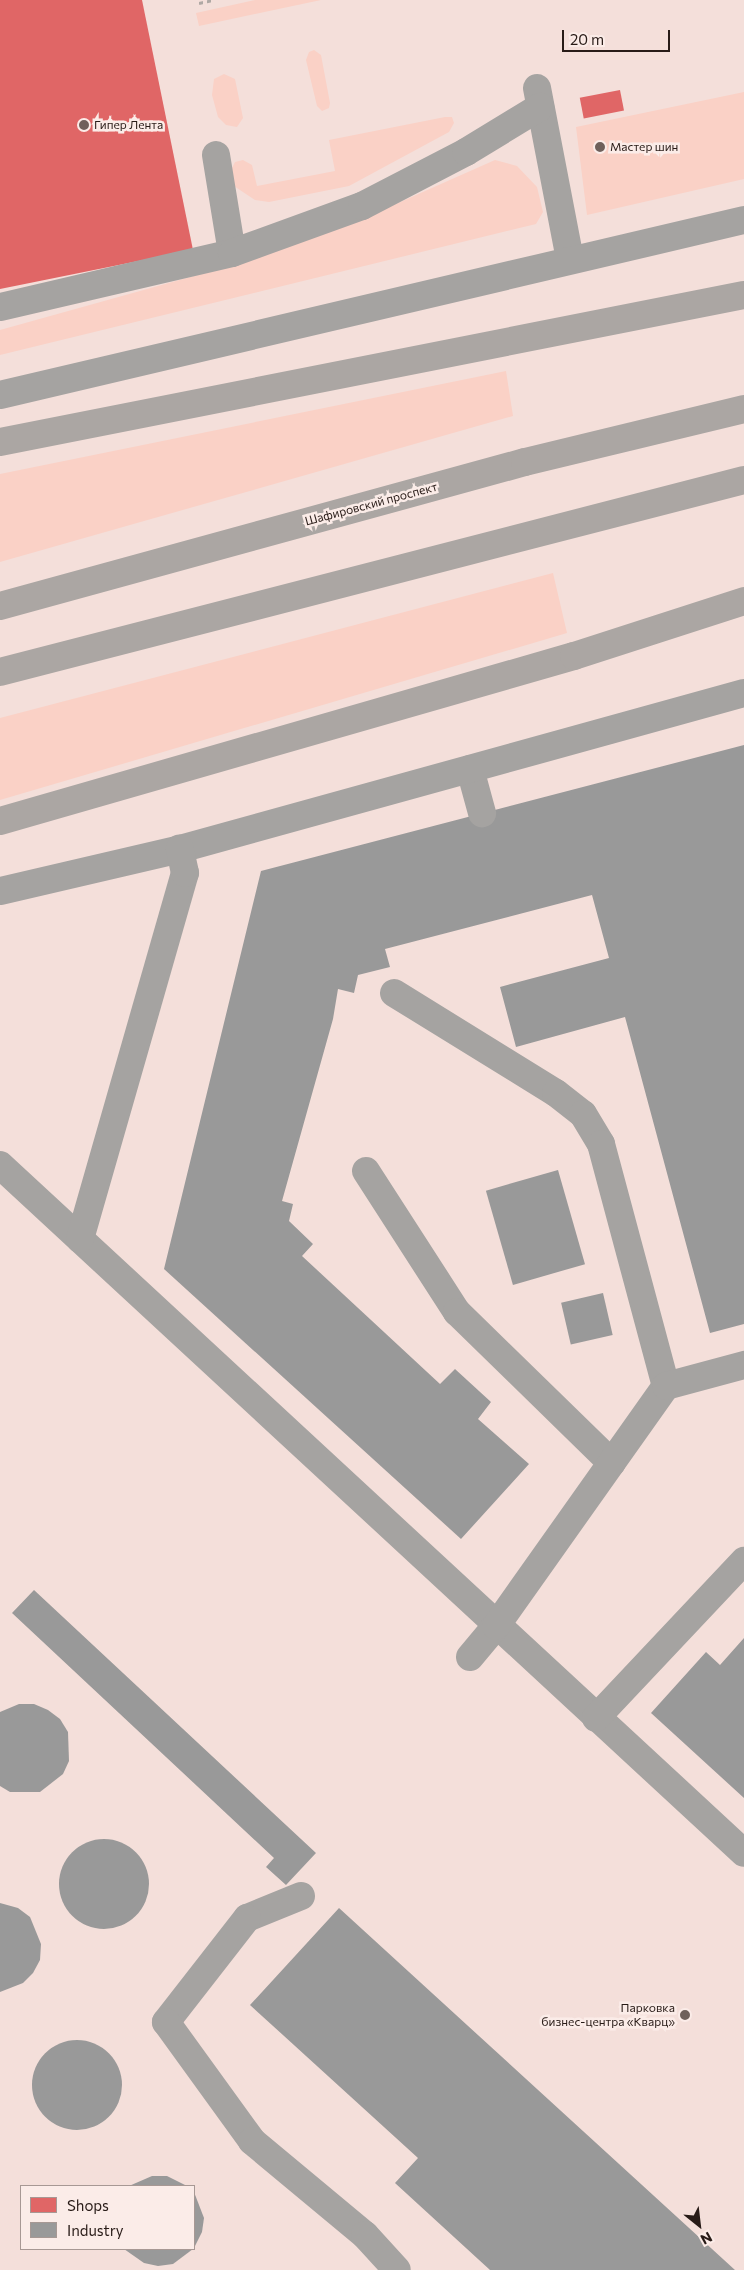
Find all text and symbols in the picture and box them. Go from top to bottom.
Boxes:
scale bar [564,20,672,52]
text: 20 m [570,30,604,48]
place label: Гипер Лента [94,118,163,132]
marker: Гипер Лента [78,119,90,131]
place label: Мастер шин [610,140,678,154]
marker: Мастер шин [594,141,606,153]
street label: Шафировский проспект [303,479,439,529]
place label: Парковка бизнес-центра «Кварц» [541,2001,675,2029]
marker: Парковка бизнес-центра «Кварц» [679,2009,691,2021]
legend [20,2185,195,2250]
text: Shops [67,2196,109,2214]
north arrow [674,2200,724,2250]
text: Industry [67,2221,124,2239]
text: N [698,2229,715,2249]

